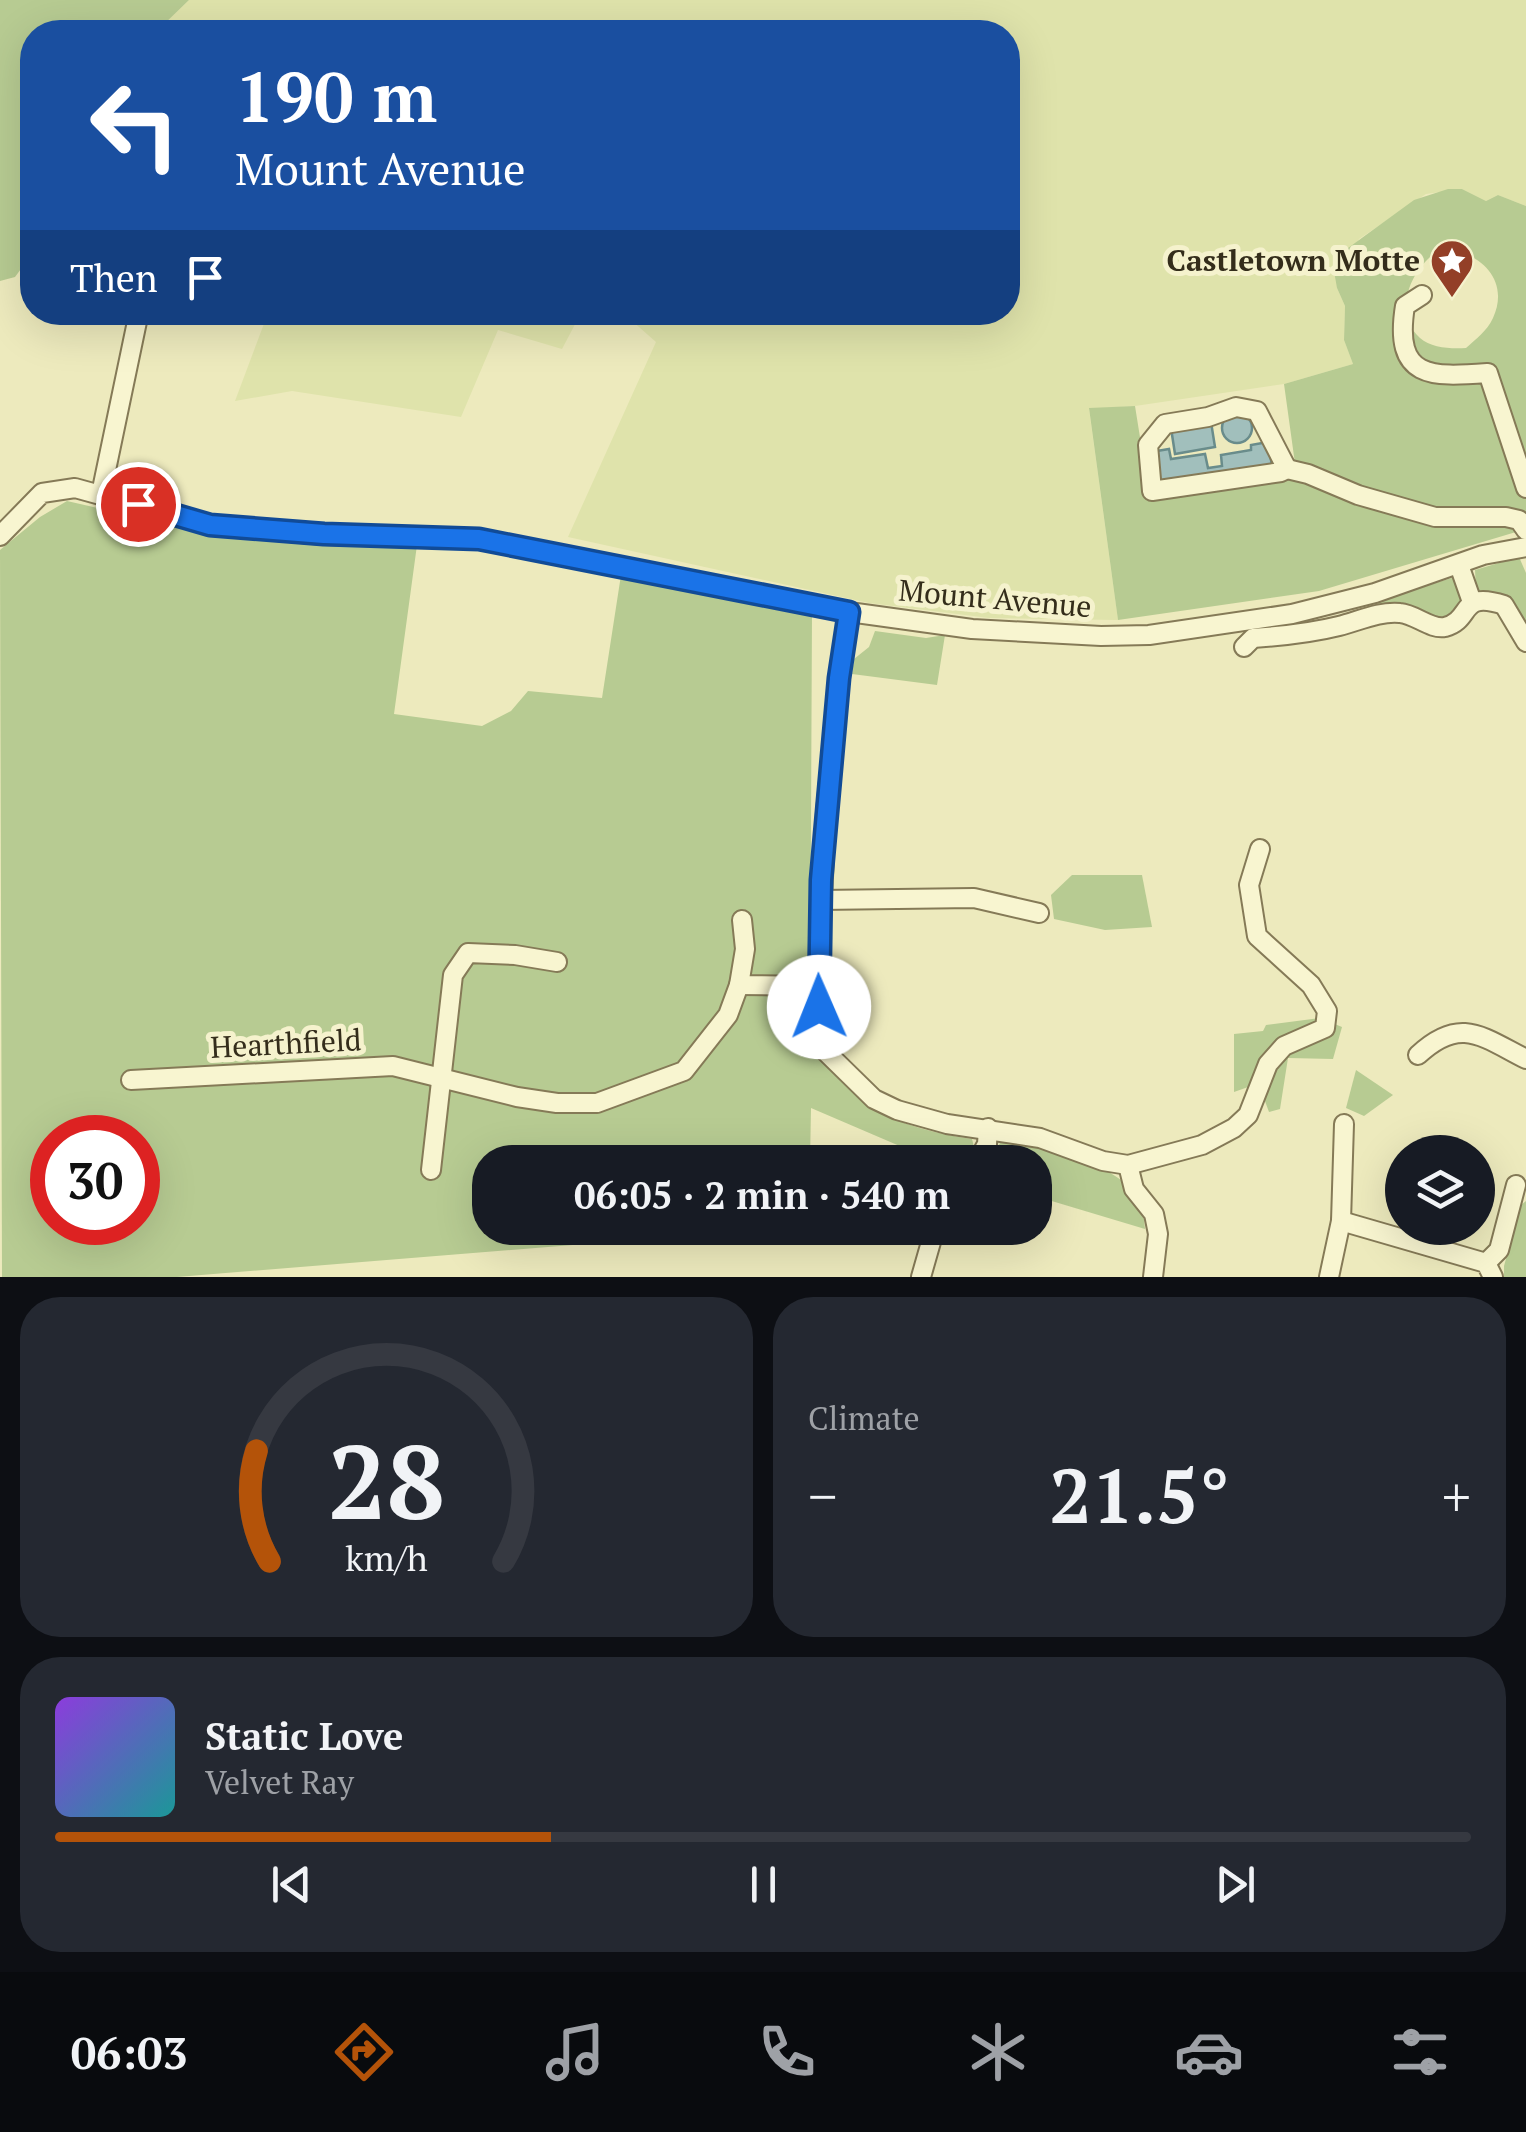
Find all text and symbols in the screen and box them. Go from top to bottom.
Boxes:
text: 190 m [235,49,437,142]
icon: left [70,60,200,190]
text: Mount Avenue [235,138,526,198]
place icon: Castletown Motte [1429,238,1475,299]
place label: Castletown Motte [1166,240,1420,280]
icon: arrive [178,250,233,305]
text: Then [70,253,158,303]
pin [96,462,181,547]
icon: arrive [111,477,166,532]
street label: Mount Avenue [897,570,1093,626]
position arrow [767,955,871,1059]
street label: Hearthfield [209,1019,362,1067]
speed limit sign: 30 [30,1115,160,1245]
map controls [1385,1135,1495,1245]
button: layers [1385,1135,1495,1245]
text: 06:05 · 2 min · 540 m [574,1170,950,1220]
text: Climate [808,1397,920,1439]
text: 28 [328,1411,445,1549]
text: 21.5° [1049,1445,1230,1544]
text: − [808,1459,837,1532]
text: + [1442,1459,1471,1532]
text: km/h [345,1534,428,1581]
text: Static Love [205,1711,403,1761]
text: Velvet Ray [205,1761,354,1803]
icon: previous [264,1857,319,1912]
icon: pause [736,1857,791,1912]
icon: next [1208,1857,1263,1912]
icon: directions [329,2017,399,2087]
icon: music [540,2017,610,2087]
icon: phone [752,2017,822,2087]
icon: climate [963,2017,1033,2087]
icon: car [1174,2017,1244,2087]
icon: filters [1385,2017,1455,2087]
text: 06:03 [71,2022,188,2082]

